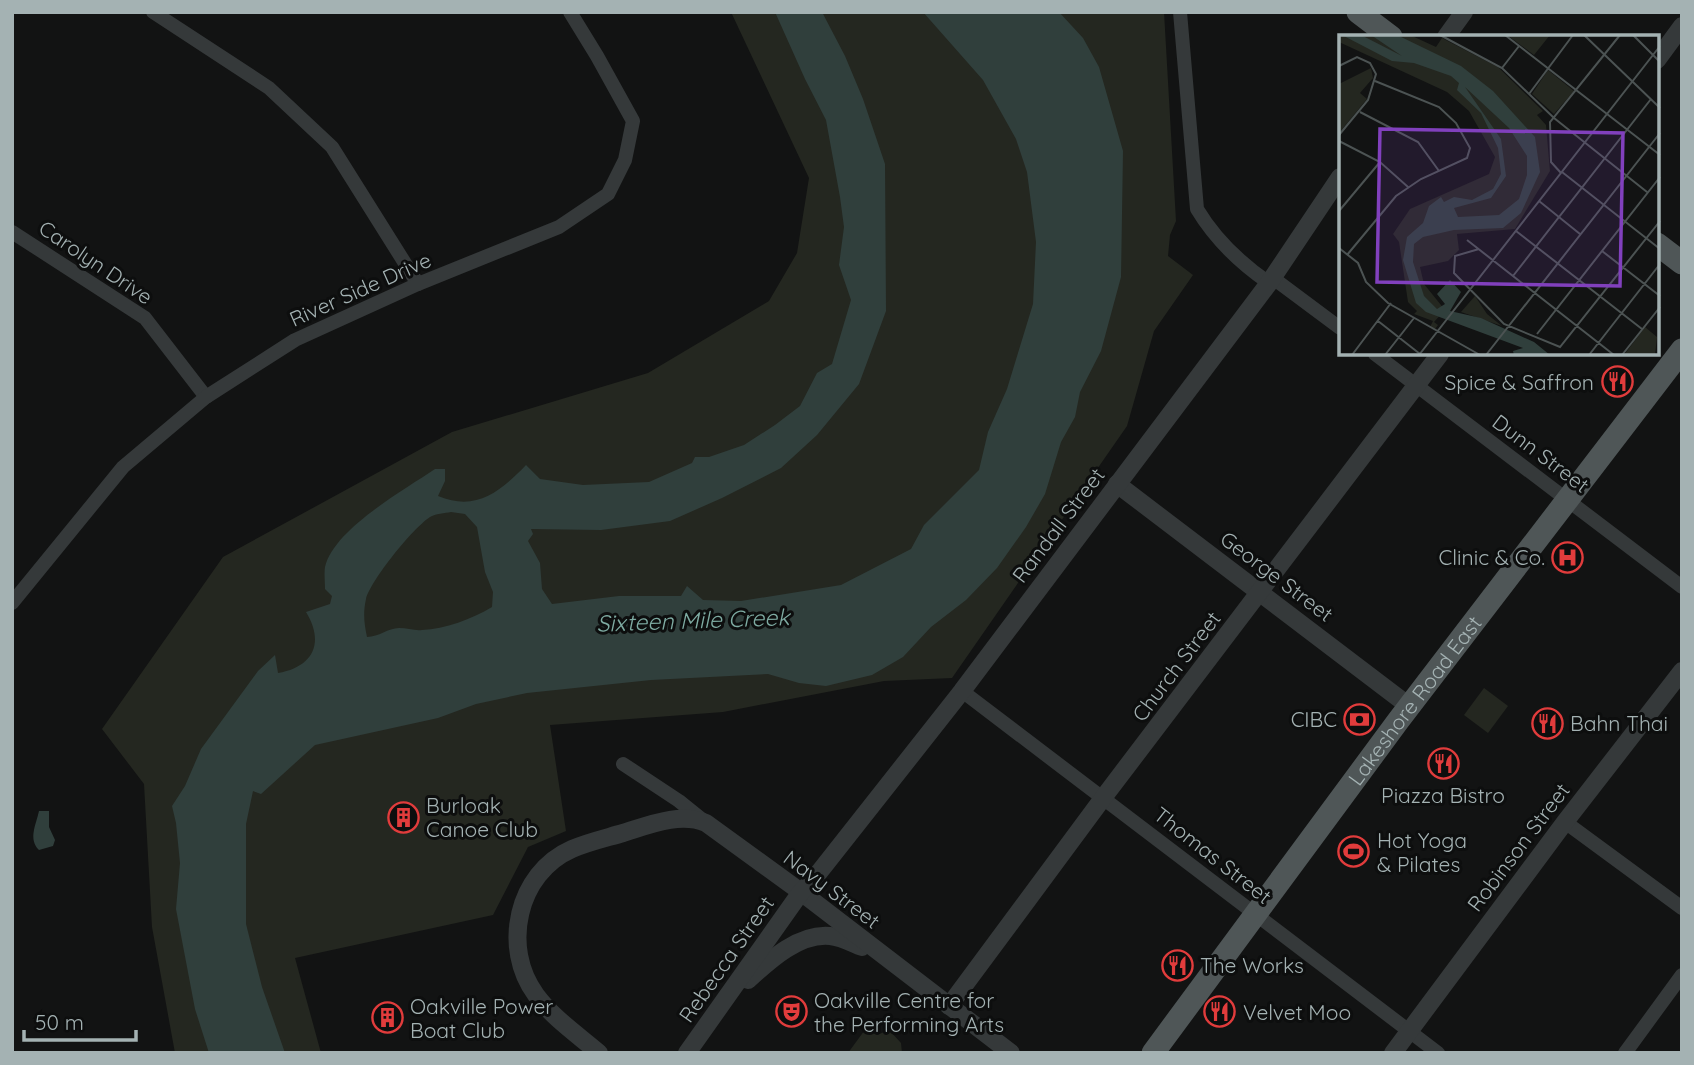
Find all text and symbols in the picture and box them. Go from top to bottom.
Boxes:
inset map [1339,35,1659,355]
street label: Carolyn Drive [34,214,158,310]
street label: River Side Drive [285,246,435,332]
restaurant icon: Spice & Saffron [1600,365,1634,399]
place label: Spice & Saffron [1444,369,1594,395]
street label: Dunn Street [1487,408,1595,498]
street label: Randall Street [1006,462,1110,588]
street label: George Street [1215,525,1339,627]
hospital icon: Clinic & Co. [1551,540,1585,574]
place label: Clinic & Co. [1439,544,1545,570]
water label: Sixteen Mile Creek [596,602,792,638]
street label: Church Street [1126,606,1226,726]
street label: Lakeshore Road East [1342,610,1487,790]
bank icon: CIBC [1343,702,1377,736]
place label: CIBC [1291,706,1337,732]
restaurant icon: Bahn Thai [1530,706,1564,740]
place label: Bahn Thai [1570,710,1668,736]
restaurant icon: Piazza Bistro [1426,746,1460,780]
street label: Robinson Street [1461,778,1575,916]
place label: Piazza Bistro [1381,782,1505,808]
place label: Burloak Canoe Club [426,792,538,842]
building icon: Burloak Canoe Club [386,800,420,834]
street label: Thomas Street [1149,801,1277,909]
place label: Hot Yoga & Pilates [1377,827,1467,877]
sports icon: Hot Yoga & Pilates [1337,835,1371,869]
street label: Navy Street [779,844,885,934]
street label: Rebecca Street [673,891,779,1027]
restaurant icon: The Works [1160,948,1194,982]
place label: The Works [1200,952,1304,978]
place label: Oakville Centre for the Performing Arts [814,987,1004,1037]
place label: Oakville Power Boat Club [410,993,553,1043]
theatre icon: Oakville Centre for the Performing Arts [774,995,808,1029]
restaurant icon: Velvet Moo [1203,995,1237,1029]
scale bar [24,998,136,1042]
place label: Velvet Moo [1243,999,1351,1025]
building icon: Oakville Power Boat Club [370,1001,404,1035]
text: 50 m [35,1009,84,1035]

